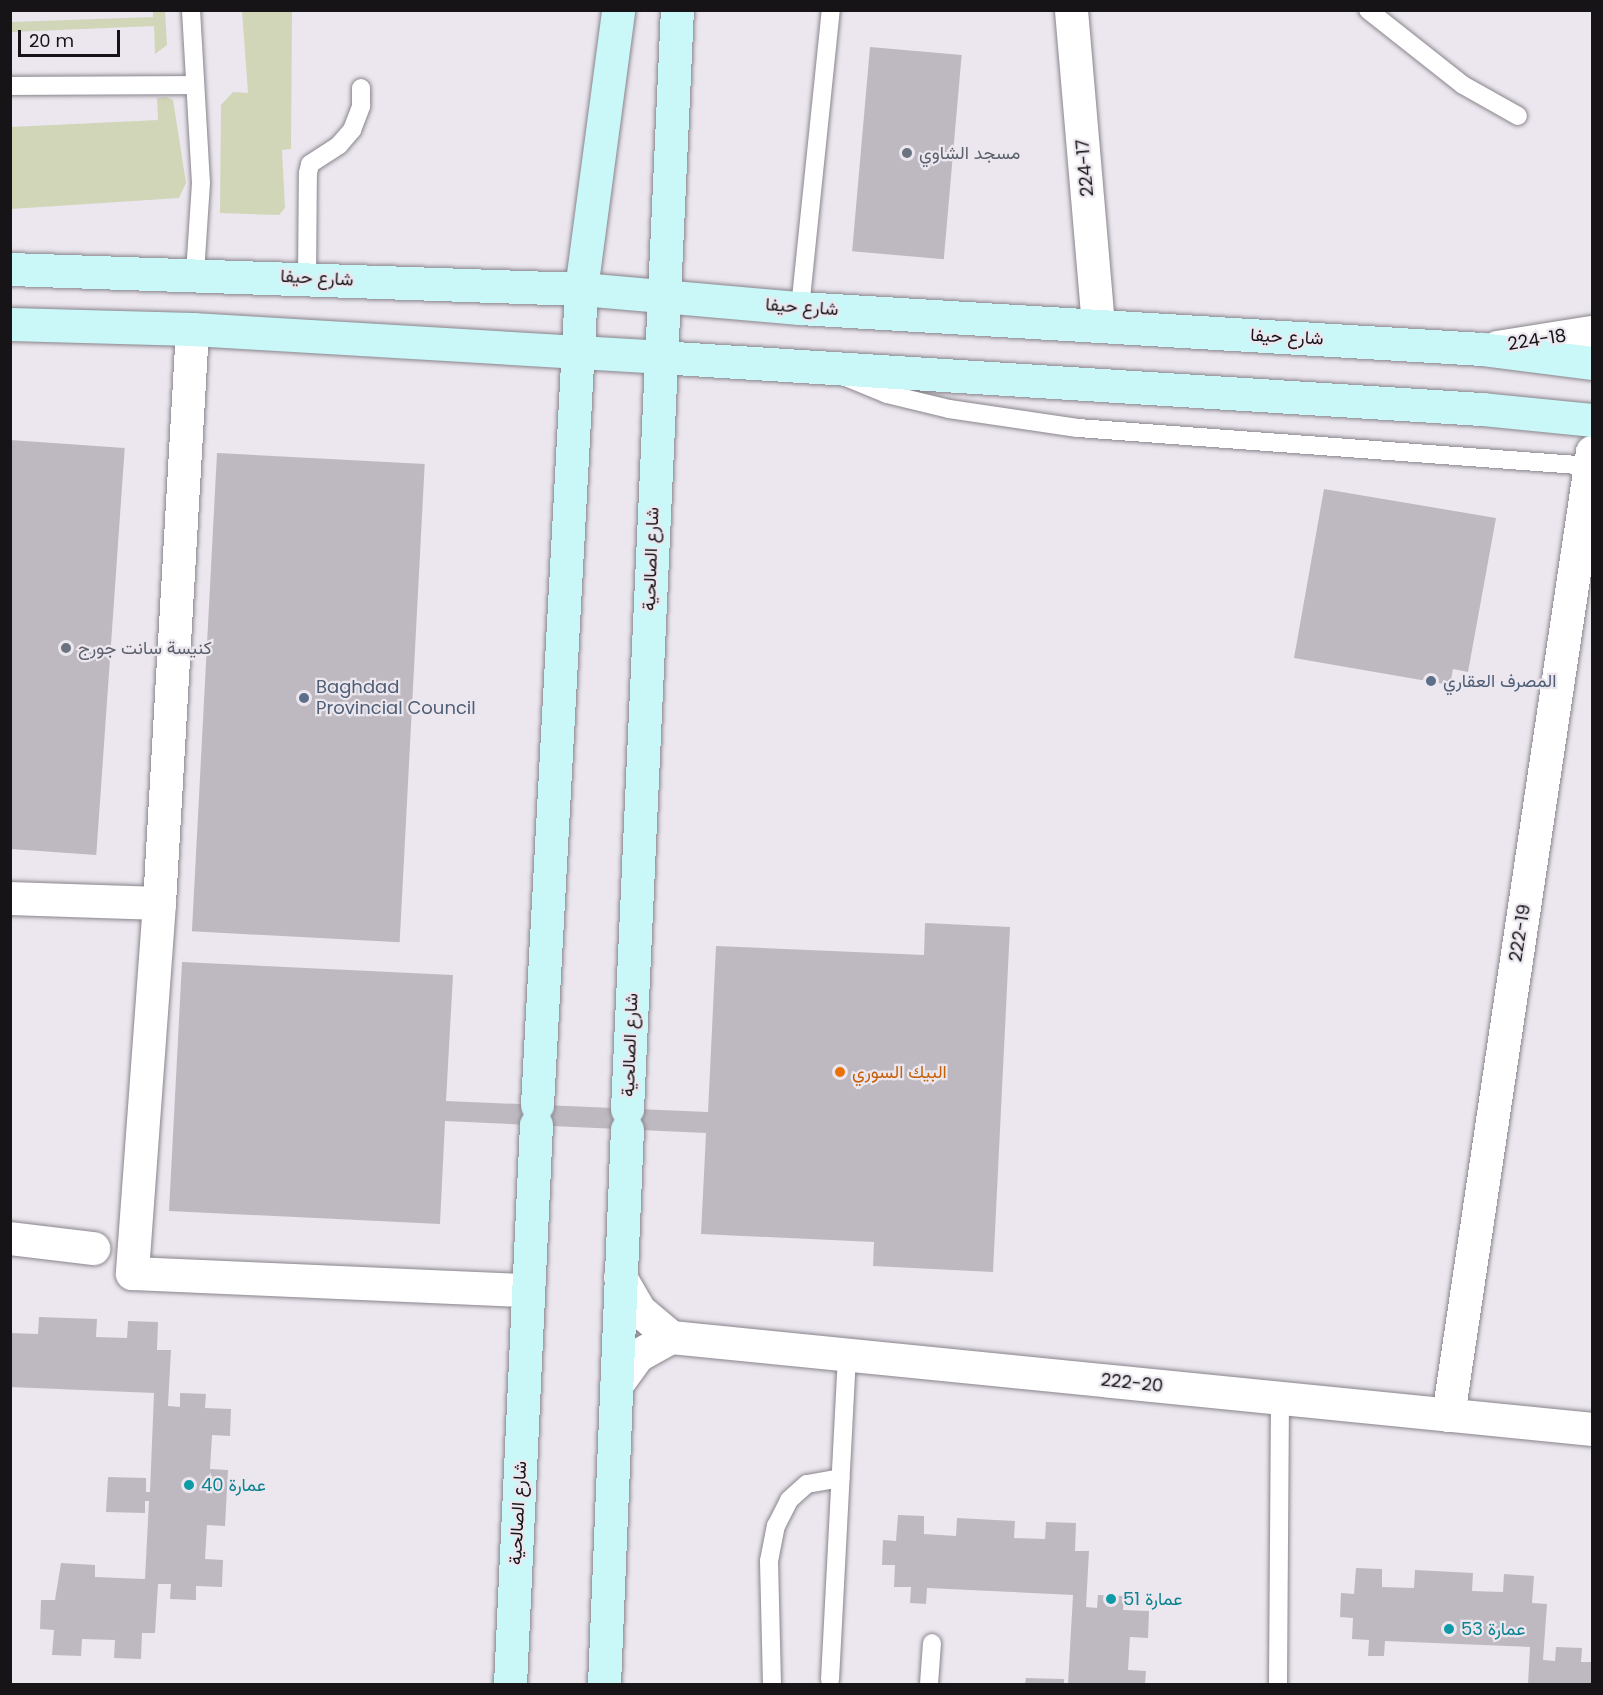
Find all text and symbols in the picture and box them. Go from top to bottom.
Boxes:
scale bar [21,18,123,56]
text: 20 m [29,28,74,53]
street label: 224-17 [1072,138,1098,198]
place label: مسجد الشاوي [919,142,1020,164]
marker: مسجد الشاوي [900,146,914,160]
street label: شارع حيفا [280,265,354,291]
street label: شارع حيفا [765,294,839,320]
street label: شارع حيفا [1250,324,1324,350]
street label: 224-18 [1506,325,1568,355]
street label: شارع الصالحية [638,507,664,611]
place label: كنيسة سانت جورج [78,637,212,659]
marker: كنيسة سانت جورج [59,641,73,655]
place label: المصرف العقاري [1443,670,1556,692]
marker: المصرف العقاري [1424,674,1438,688]
place label: Baghdad Provincial Council [316,677,476,720]
marker: Baghdad Provincial Council [297,691,311,705]
street label: 222-19 [1505,903,1535,963]
street label: شارع الصالحية [617,993,643,1097]
place label: البيك السوري [852,1061,947,1083]
marker: البيك السوري [833,1065,847,1079]
street label: 222-20 [1100,1369,1164,1397]
street label: شارع الصالحية [504,1461,532,1565]
place label: عمارة 40 [201,1474,266,1496]
marker: عمارة 40 [182,1478,196,1492]
place label: عمارة 51 [1123,1588,1182,1610]
marker: عمارة 51 [1104,1592,1118,1606]
place label: عمارة 53 [1461,1618,1525,1640]
marker: عمارة 53 [1442,1622,1456,1636]

